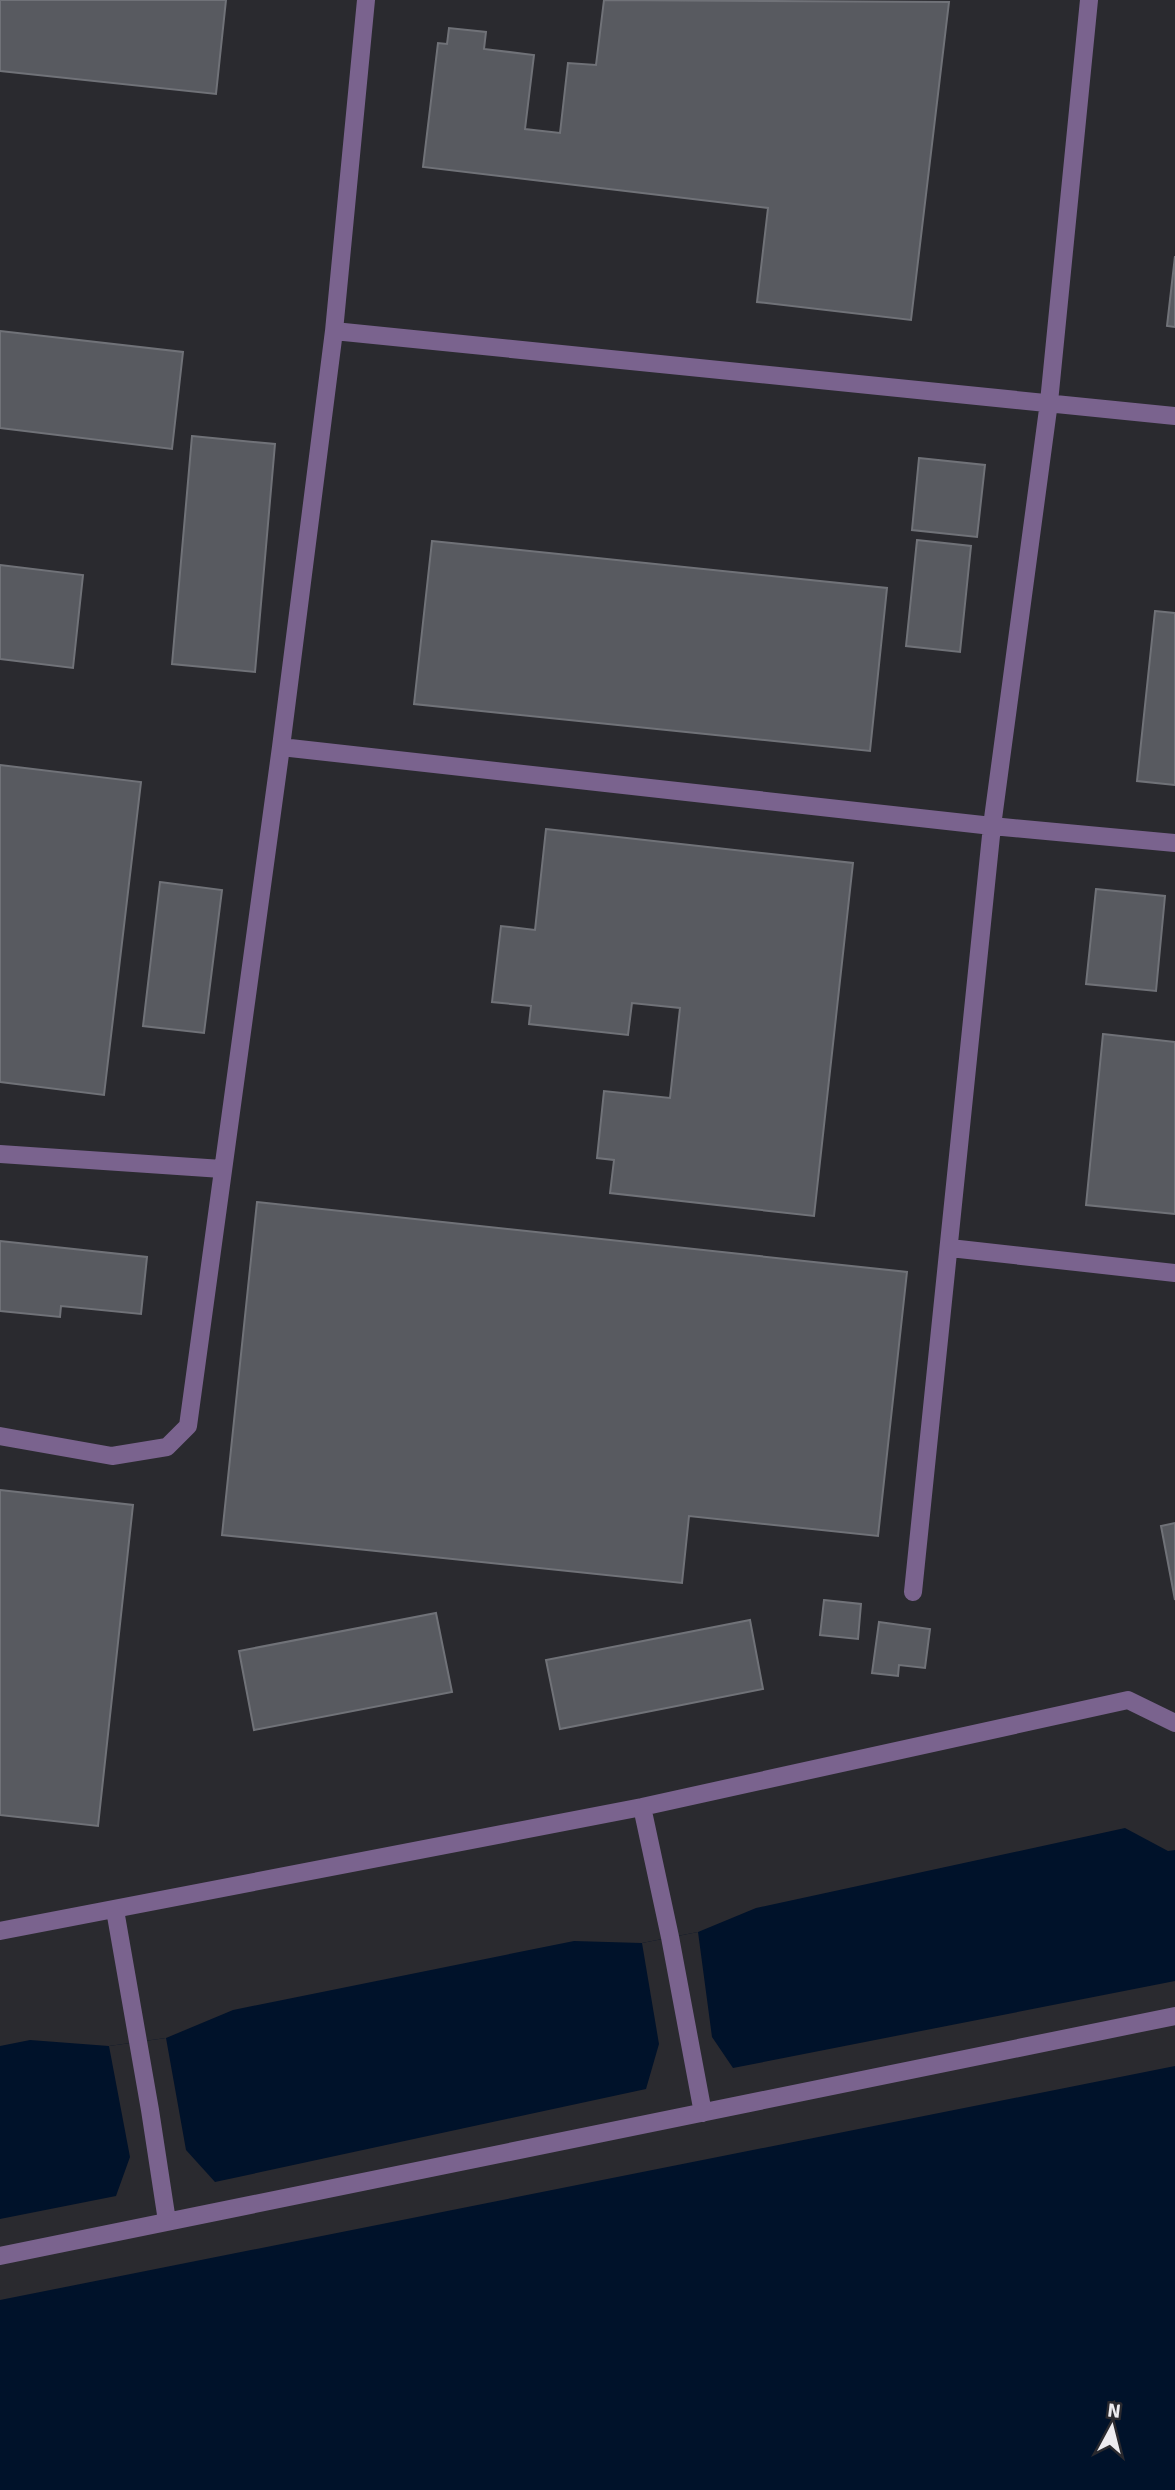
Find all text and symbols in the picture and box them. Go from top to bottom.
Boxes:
north arrow [1077,2392,1147,2462]
text: N [1106,2398,1122,2424]

